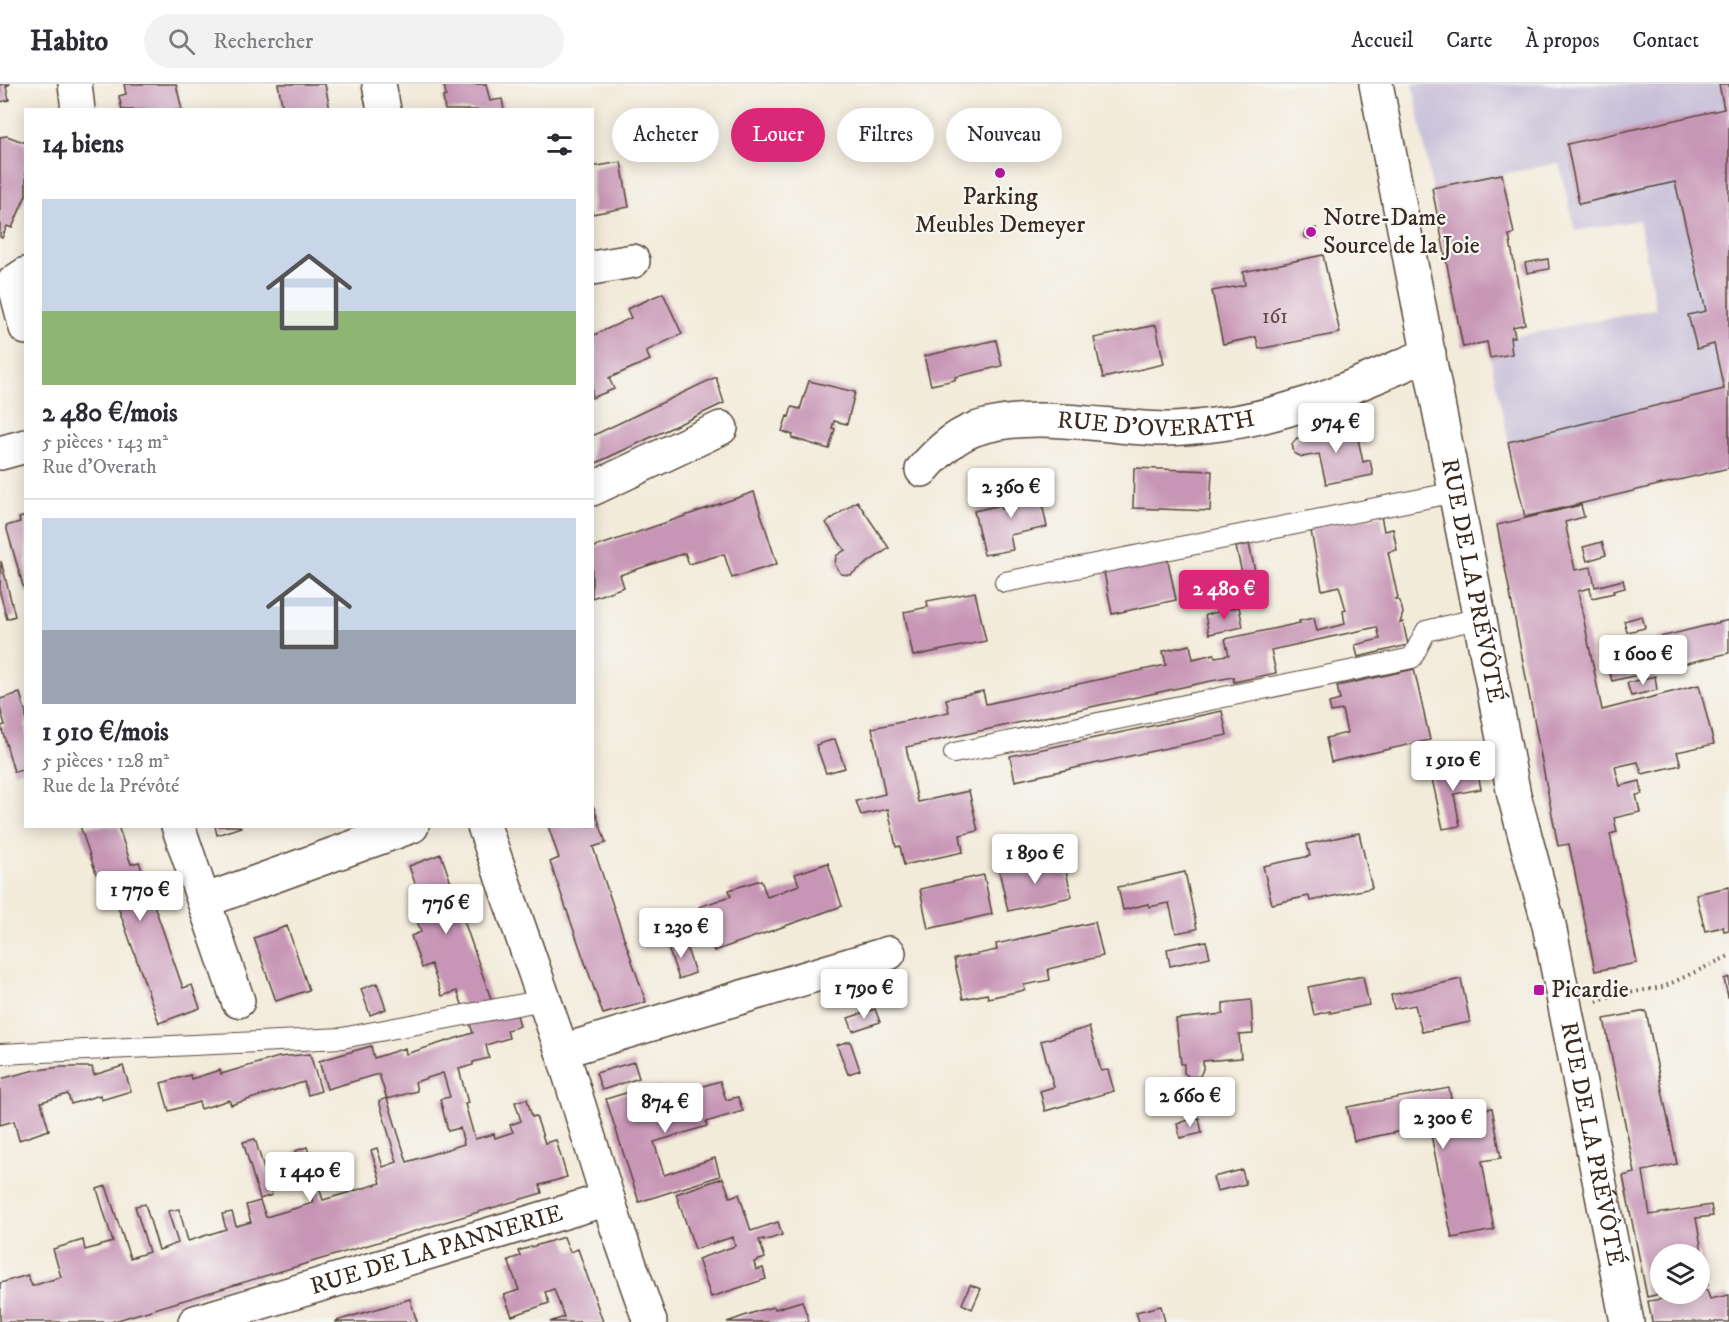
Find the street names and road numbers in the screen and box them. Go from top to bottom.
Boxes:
street label: RUE D'OVERATH [1056,404,1257,444]
street label: RUE DE LA PRÉVÔTÉ [1434,456,1511,705]
street label: RUE DE LA PRÉVÔTÉ [1553,1019,1631,1268]
street label: RUE DE LA PANNERIE [307,1198,566,1302]

